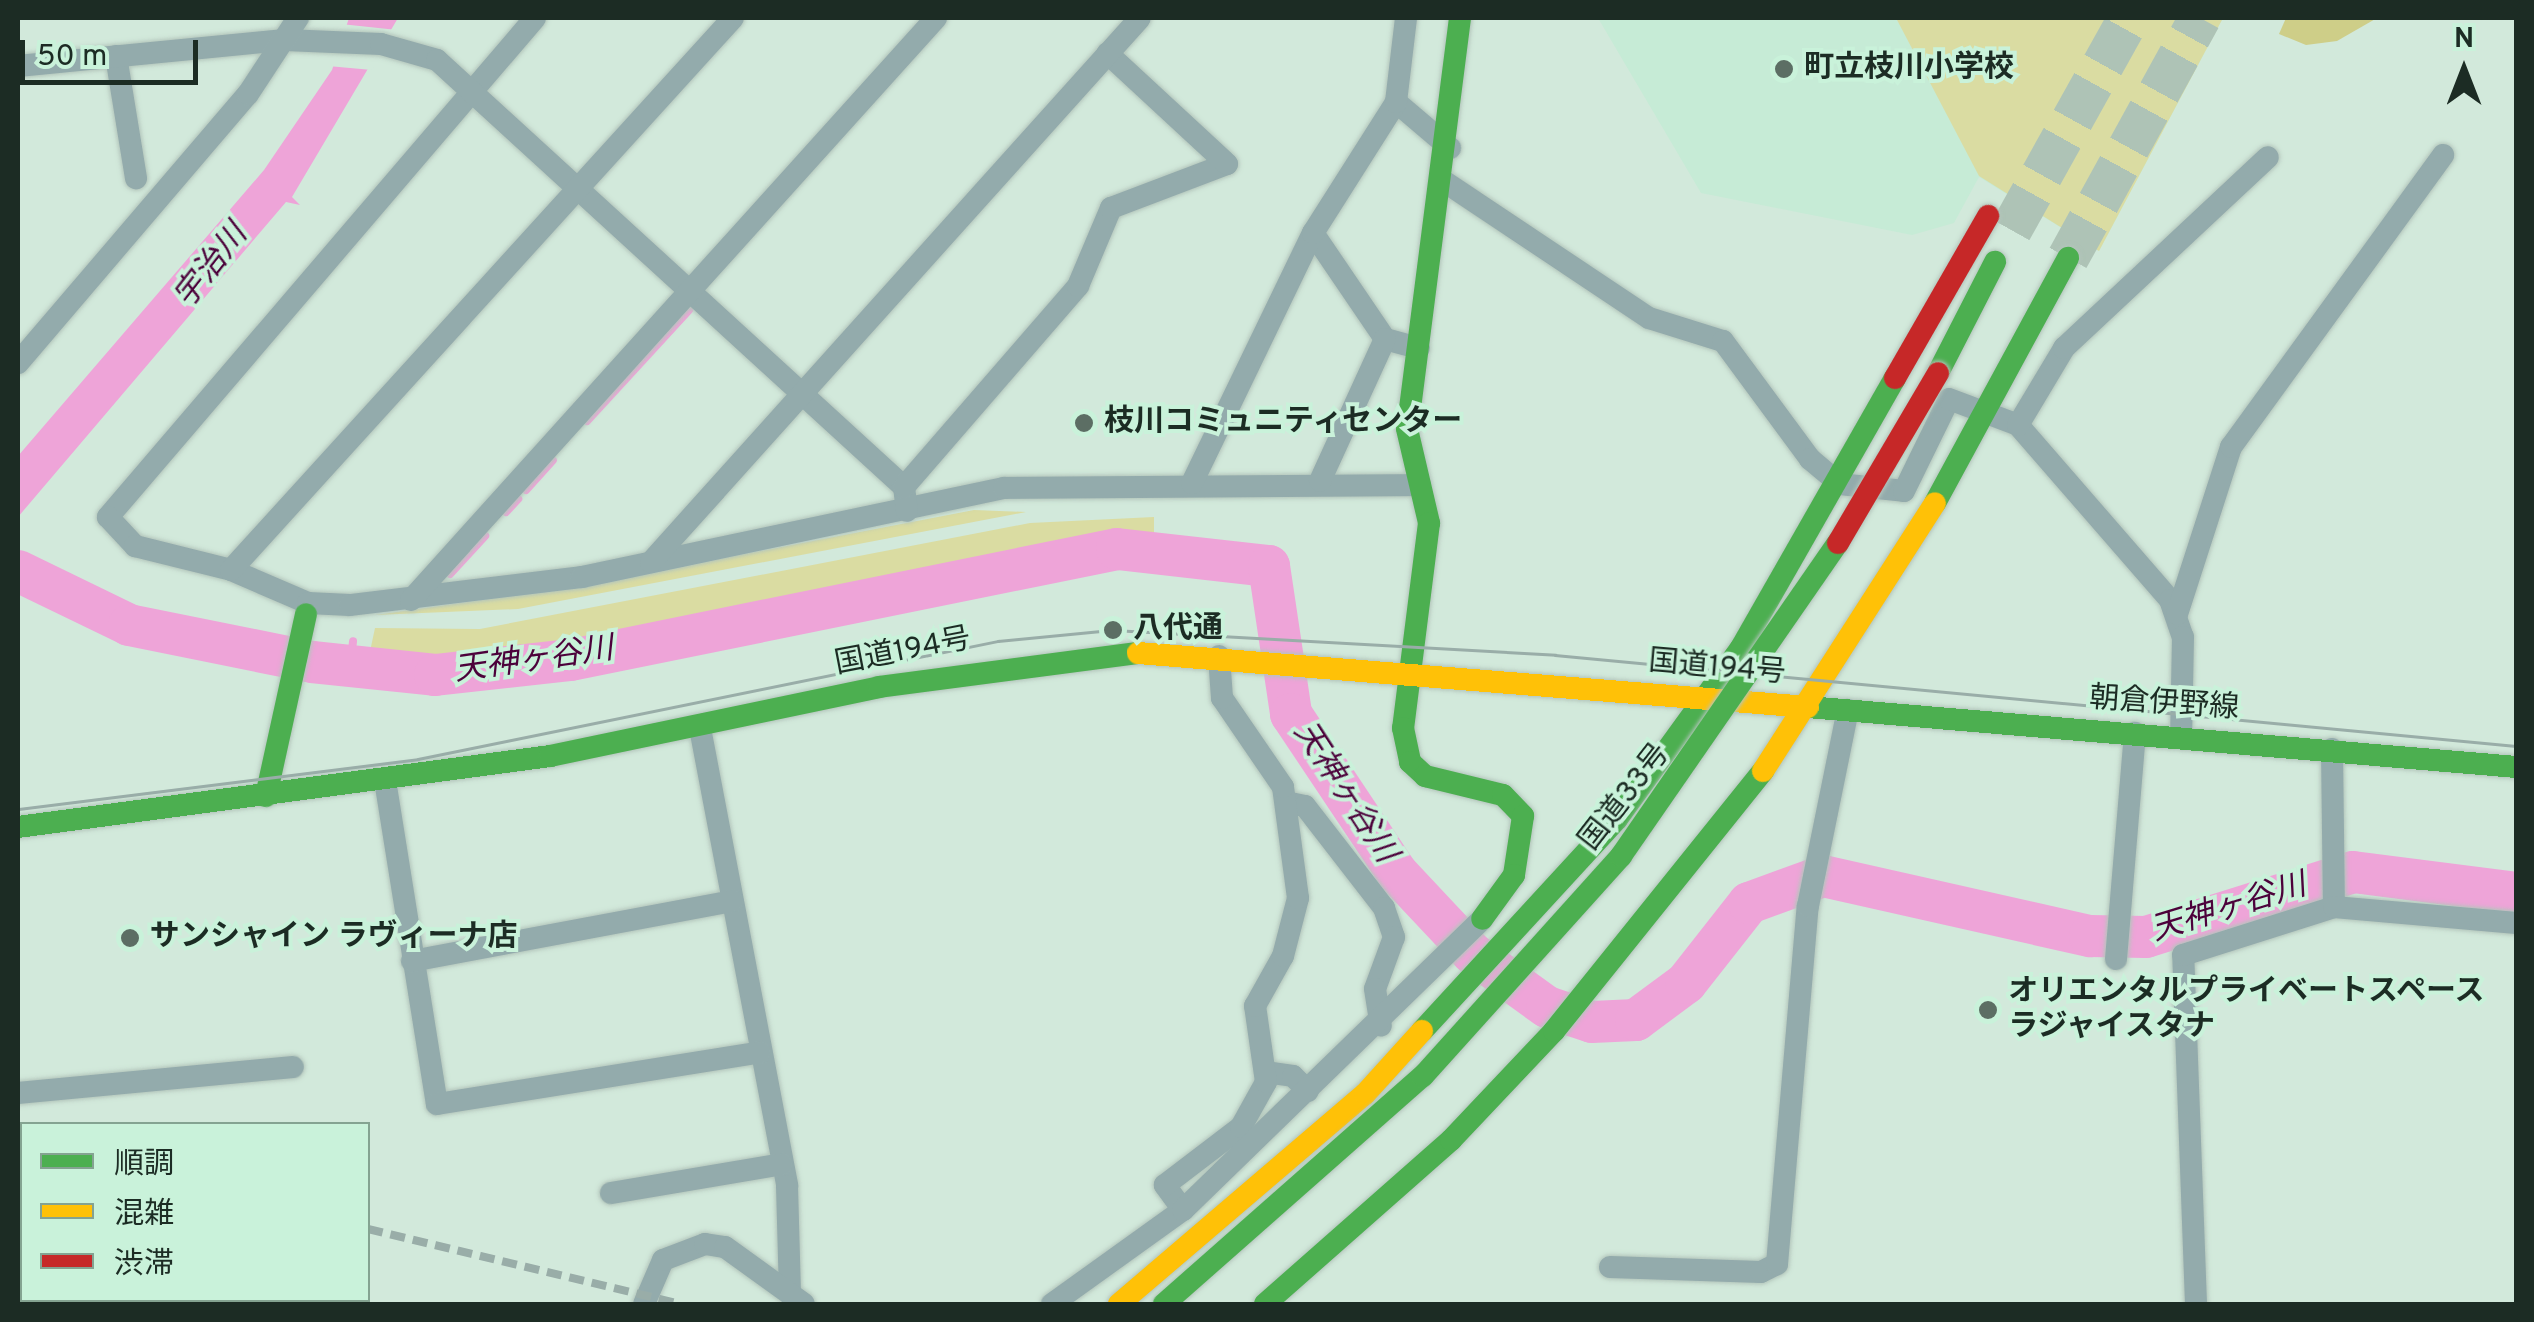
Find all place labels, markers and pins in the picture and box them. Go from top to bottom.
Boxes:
place label: 町立枝川小学校 [1804,51,2014,87]
marker: 町立枝川小学校 [1773,58,1795,80]
place label: 枝川コミュニティセンター [1104,405,1464,441]
marker: 枝川コミュニティセンター [1073,412,1095,434]
place label: 八代通 [1133,612,1223,648]
marker: 八代通 [1102,619,1124,641]
place label: サンシャイン ラヴィーナ店 [150,920,517,956]
marker: サンシャイン ラヴィーナ店 [119,927,141,949]
place label: オリエンタルプライベートスペース ラジャイスタナ [2008,975,2488,1046]
marker: オリエンタルプライベートスペース ラジャイスタナ [1977,999,1999,1021]

